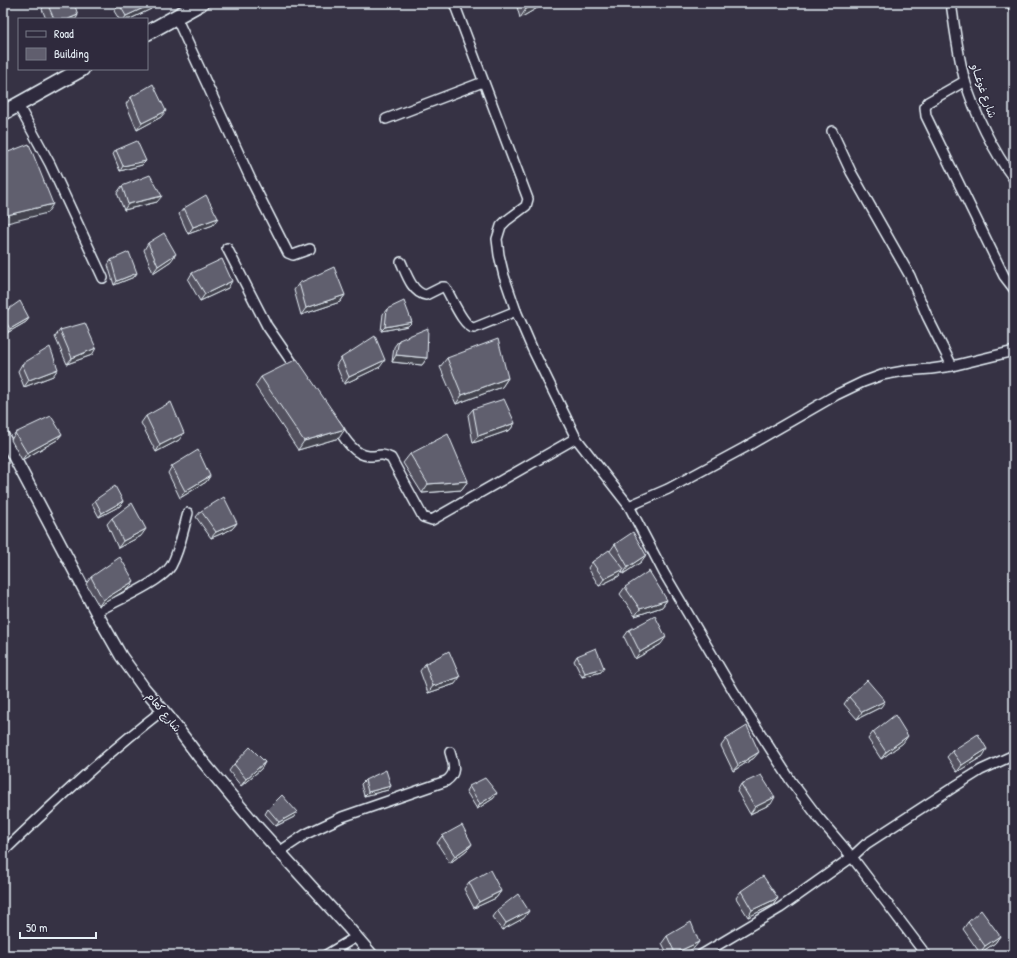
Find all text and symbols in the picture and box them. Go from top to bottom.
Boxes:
legend [18,18,148,70]
text: Road [54,25,74,42]
text: Building [54,45,89,62]
street label: شارع غوغــاو [966,61,1000,120]
street label: شارع كعام [142,689,184,736]
scale bar [20,914,96,940]
text: 50 m [26,919,47,936]

